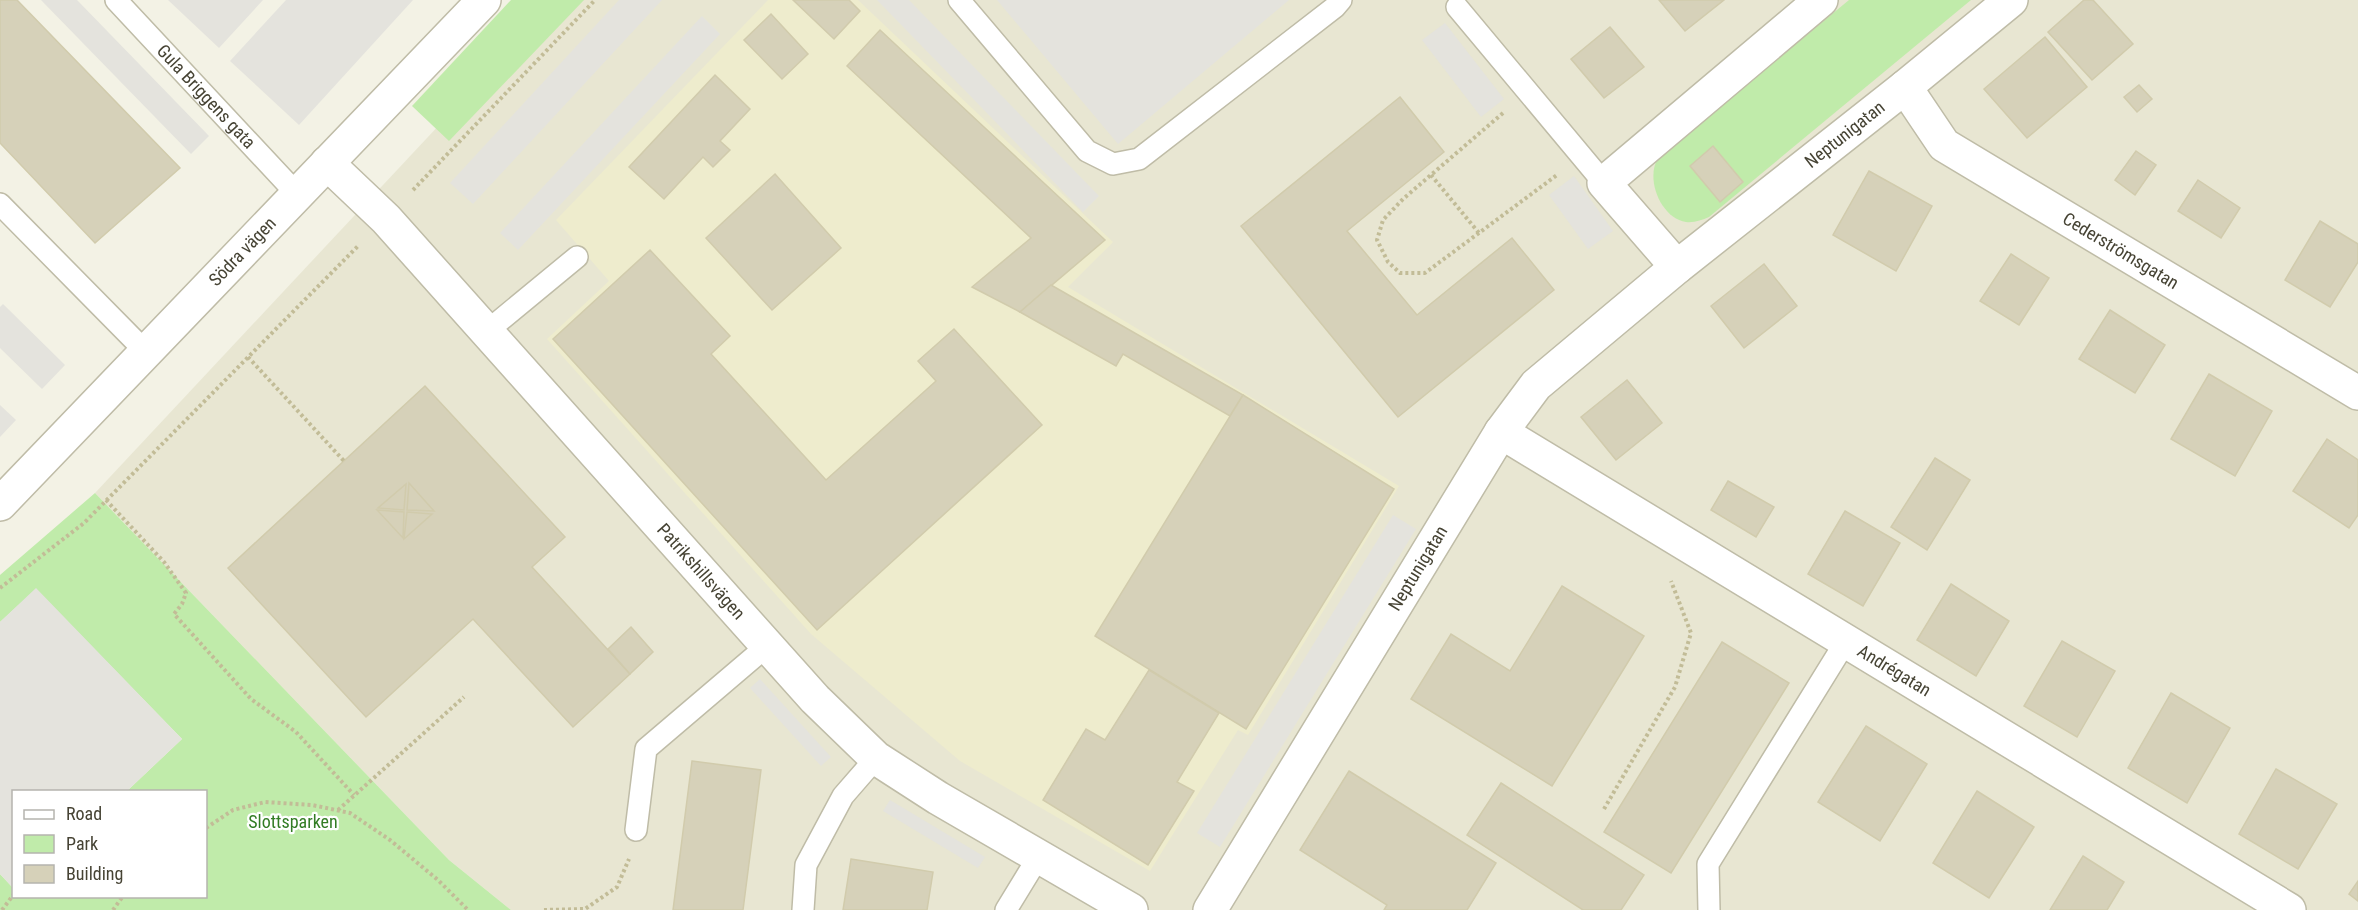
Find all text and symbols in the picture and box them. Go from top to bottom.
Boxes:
street label: Gula Briggens gata [153,40,260,152]
street label: Neptunigatan [1801,96,1889,172]
street label: Cederströmsgatan [2059,208,2183,293]
street label: Södra vägen [204,212,280,290]
street label: Patrikshillsvägen [653,519,750,623]
street label: Neptunigatan [1384,522,1451,614]
street label: Andrégatan [1854,640,1935,700]
legend [12,790,207,898]
text: Road [66,803,102,824]
park label: Slottsparken [248,811,338,832]
text: Park [66,833,98,854]
text: Building [66,863,123,884]

